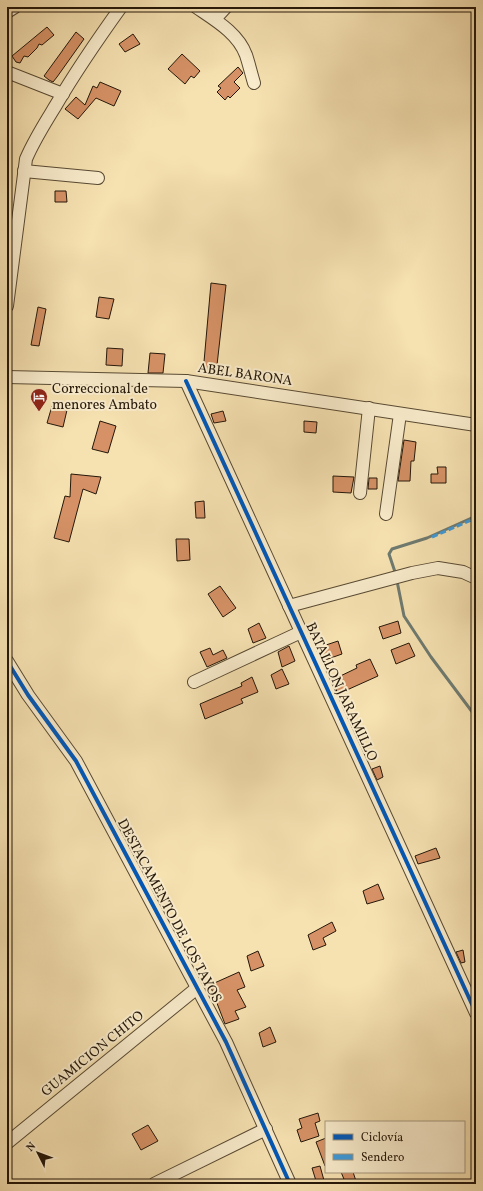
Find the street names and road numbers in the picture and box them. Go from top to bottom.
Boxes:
street label: ABEL BARONA [196,359,294,391]
street label: BATALLON JARAMILLO [300,619,382,765]
street label: DESTACAMENTO DE LOS TAYOS [112,816,226,1006]
street label: GUAMICION CHITO [38,1007,148,1101]

